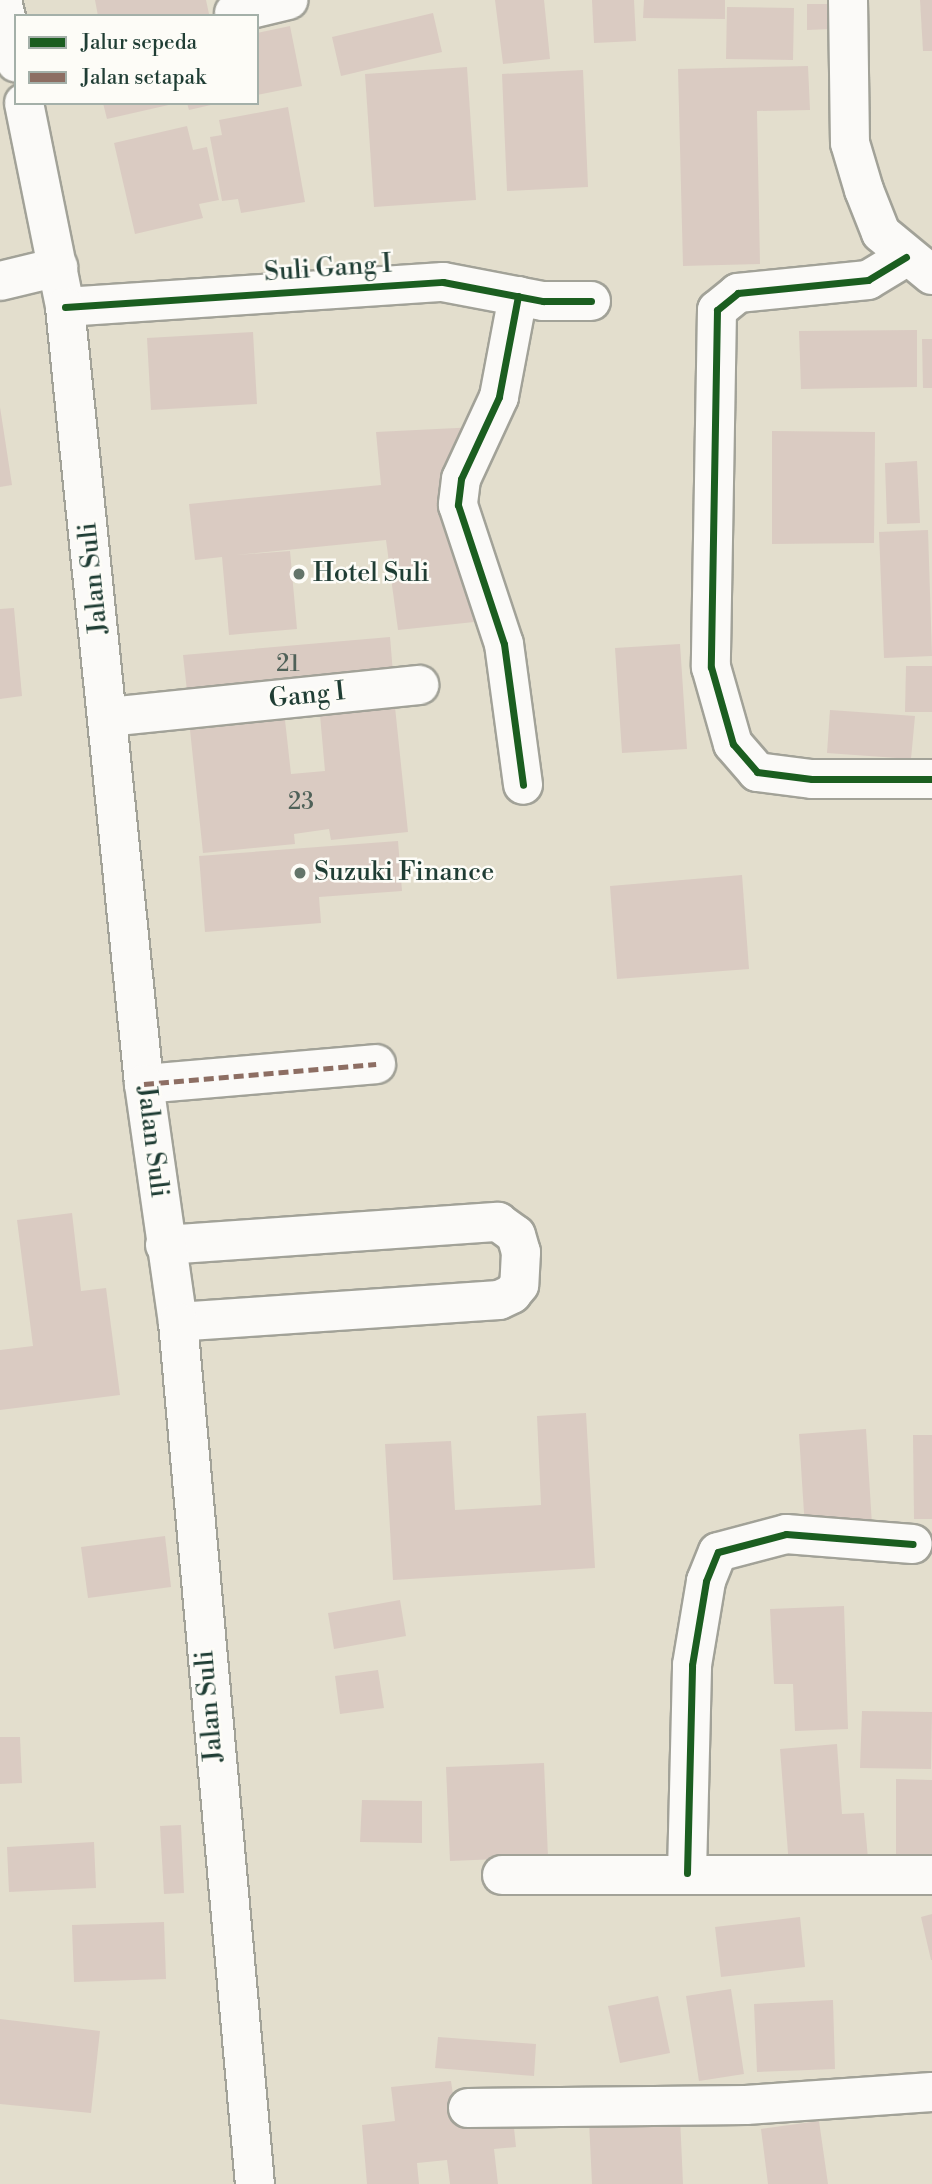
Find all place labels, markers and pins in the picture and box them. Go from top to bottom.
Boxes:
place label: Hotel Suli [313,558,429,590]
marker: Hotel Suli [291,566,307,582]
place label: Suzuki Finance [314,857,494,889]
marker: Suzuki Finance [292,865,308,881]

